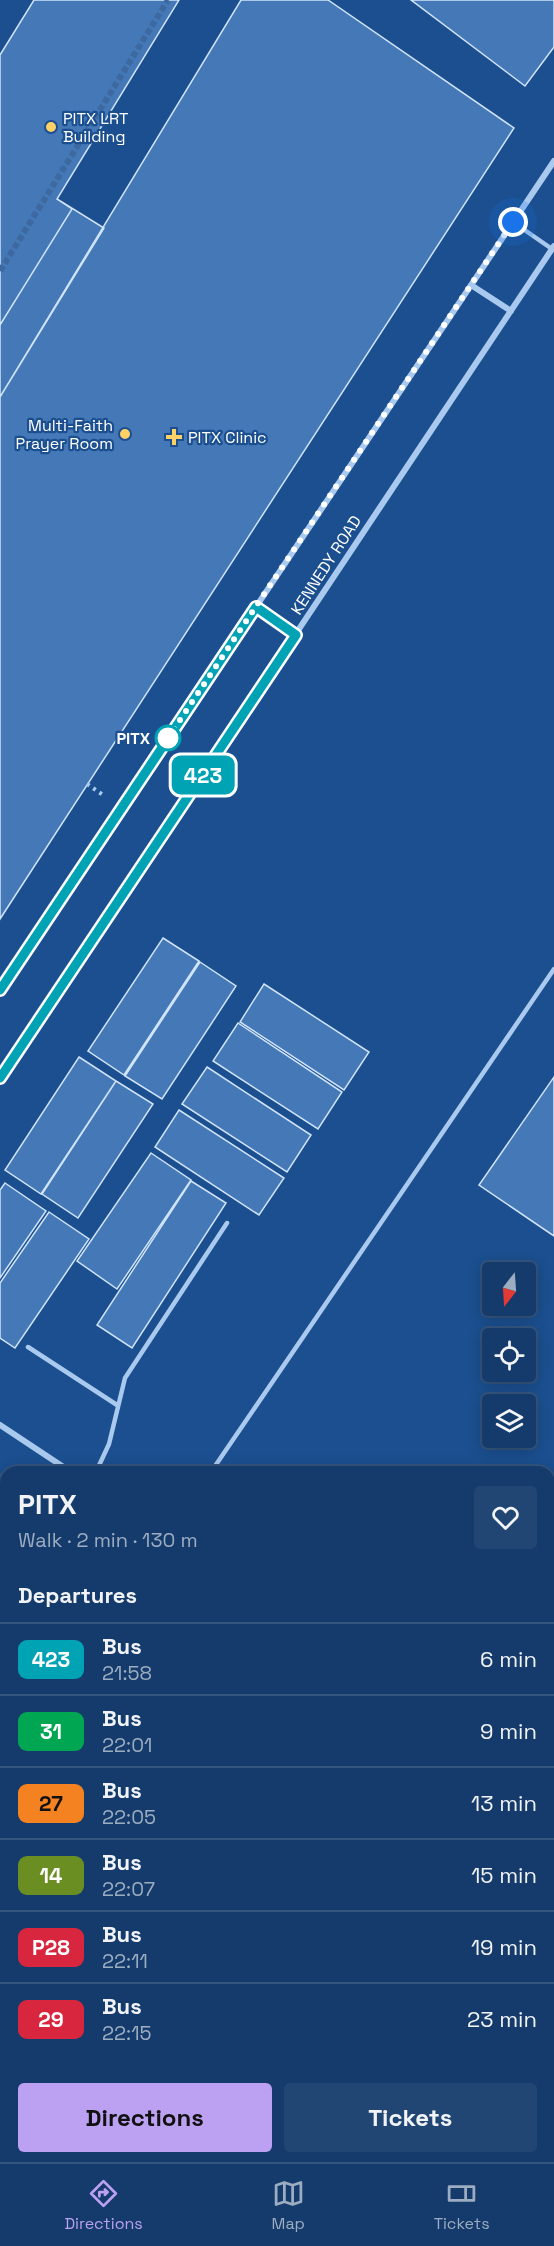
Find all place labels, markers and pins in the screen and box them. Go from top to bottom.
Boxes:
place label: PITX LRT Building [63,108,128,147]
marker: PITX LRT Building [44,120,58,134]
place label: Multi-Faith Prayer Room [16,415,113,454]
marker: Multi-Faith Prayer Room [118,427,132,441]
place label: PITX Clinic [188,427,267,448]
marker: PITX Clinic [165,428,183,446]
marker: PITX [155,725,181,751]
place label: PITX [116,728,150,749]

